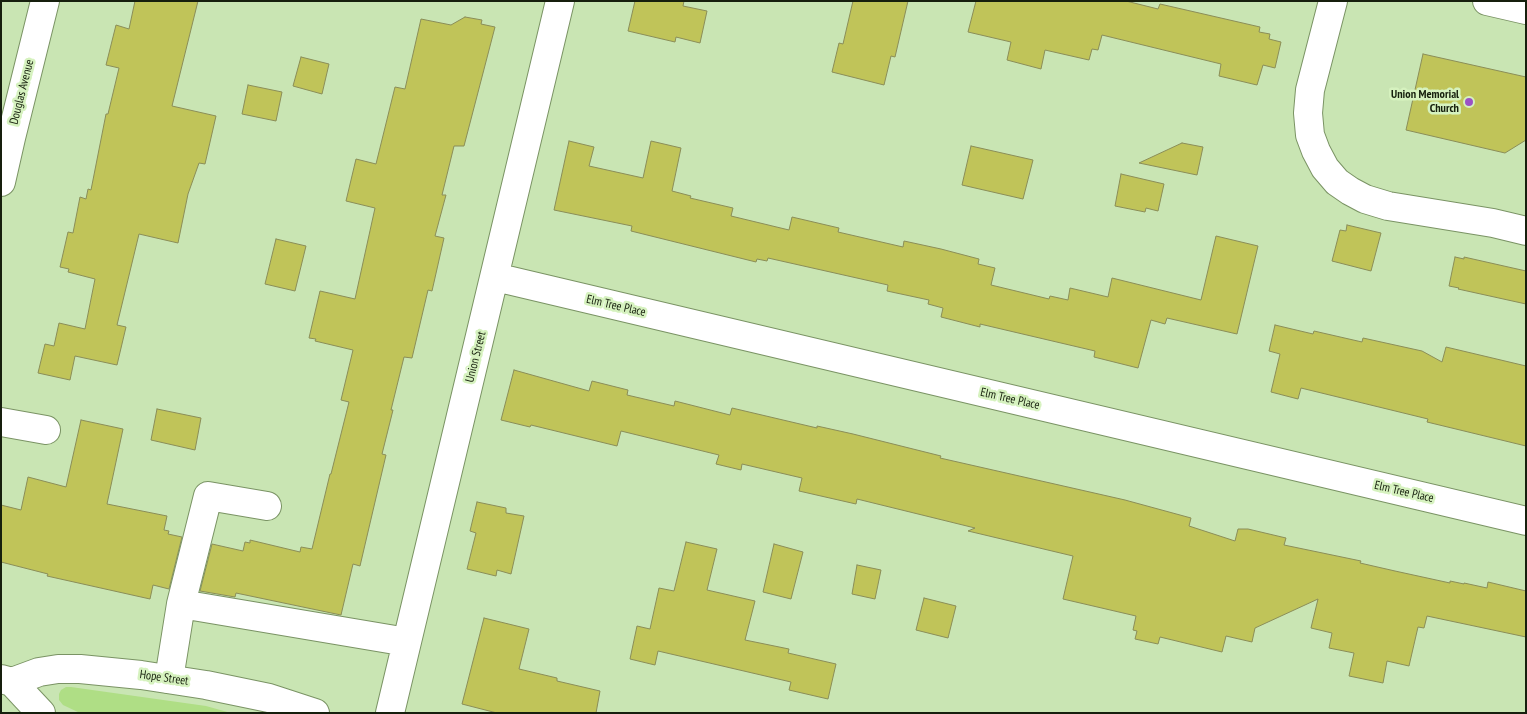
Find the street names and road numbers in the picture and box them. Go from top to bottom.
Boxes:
street label: Douglas Avenue [7,58,37,126]
street label: Elm Tree Place [585,292,647,320]
street label: Union Street [463,330,489,384]
street label: Elm Tree Place [979,385,1041,413]
street label: Elm Tree Place [1373,478,1435,506]
street label: Hope Street [139,667,189,689]

